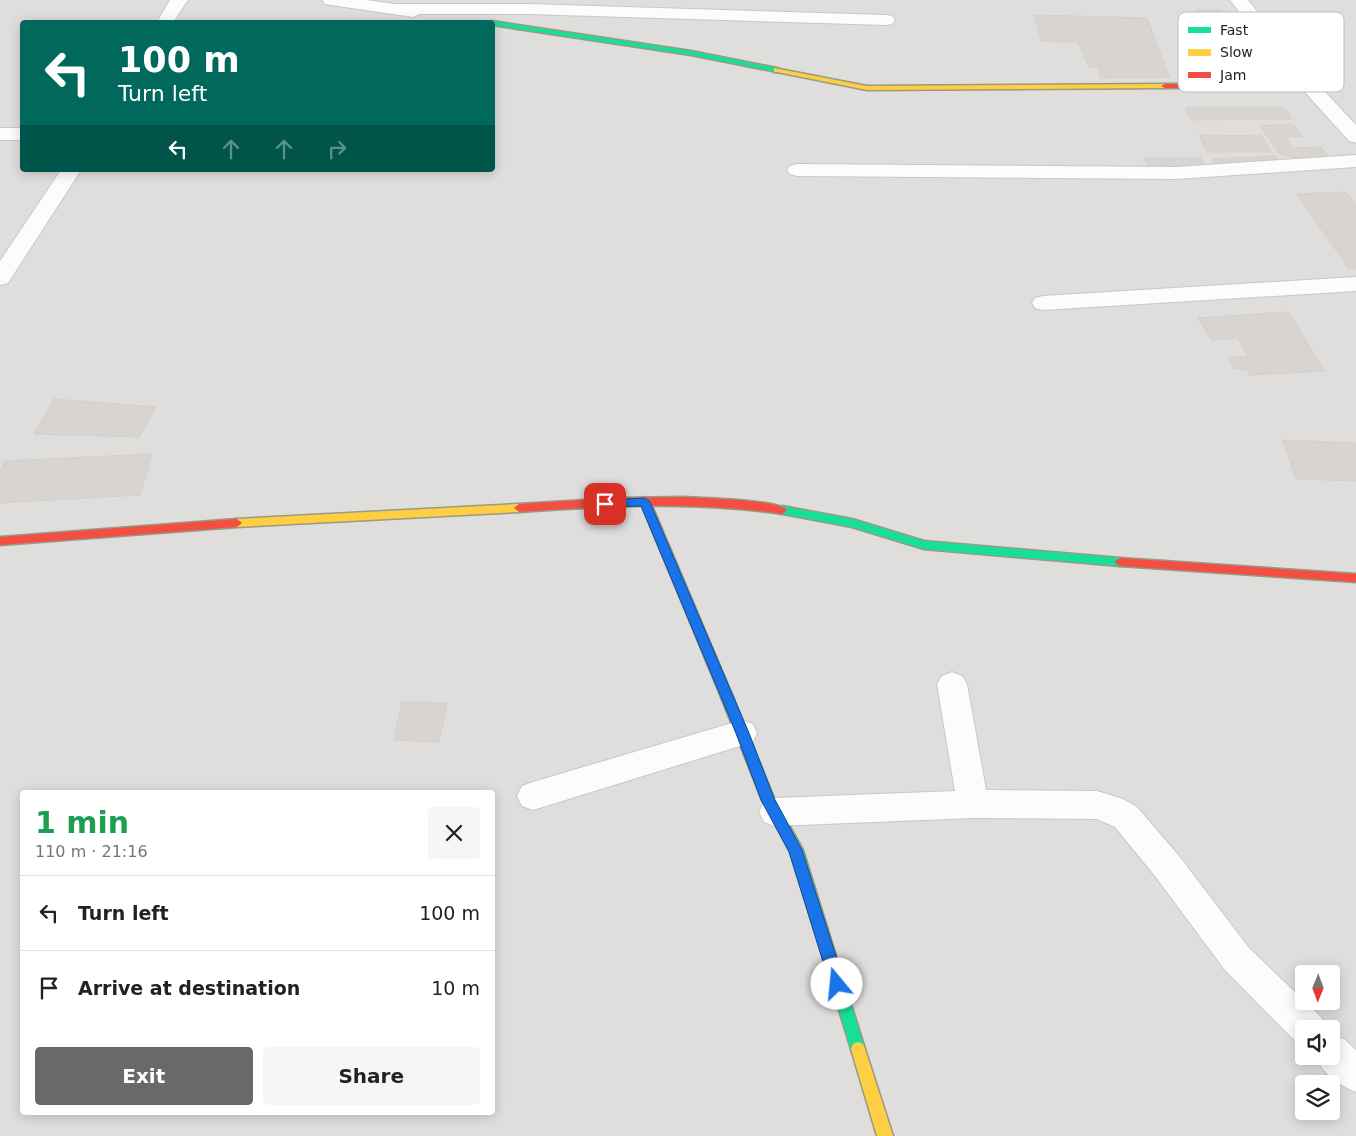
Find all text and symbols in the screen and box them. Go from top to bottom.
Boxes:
legend [1178,12,1344,92]
text: Fast [1220,22,1249,38]
icon: left [35,40,100,105]
text: 100 m [118,40,240,80]
text: Slow [1220,44,1253,60]
text: Jam [1219,67,1246,83]
text: Turn left [118,81,207,106]
icon: left [164,135,192,163]
icon: ahead [217,135,245,163]
icon: ahead [270,135,298,163]
icon: right [323,135,351,163]
pin [584,483,626,525]
icon: arrive [591,490,619,518]
text: 1 min [35,805,129,840]
button: close [428,807,480,859]
text: 110 m · 21:16 [35,842,148,861]
icon: left [35,899,63,927]
text: Turn left [78,902,169,924]
text: 100 m [419,902,480,924]
position arrow [810,957,862,1009]
north arrow [1295,965,1340,1010]
map controls [1295,965,1340,1120]
icon: arrive [35,974,63,1002]
text: Arrive at destination [78,977,300,999]
text: 10 m [431,977,480,999]
button: sound [1295,1020,1340,1065]
button: Exit [35,1047,253,1105]
button: Share [263,1047,480,1105]
button: layers [1295,1075,1340,1120]

